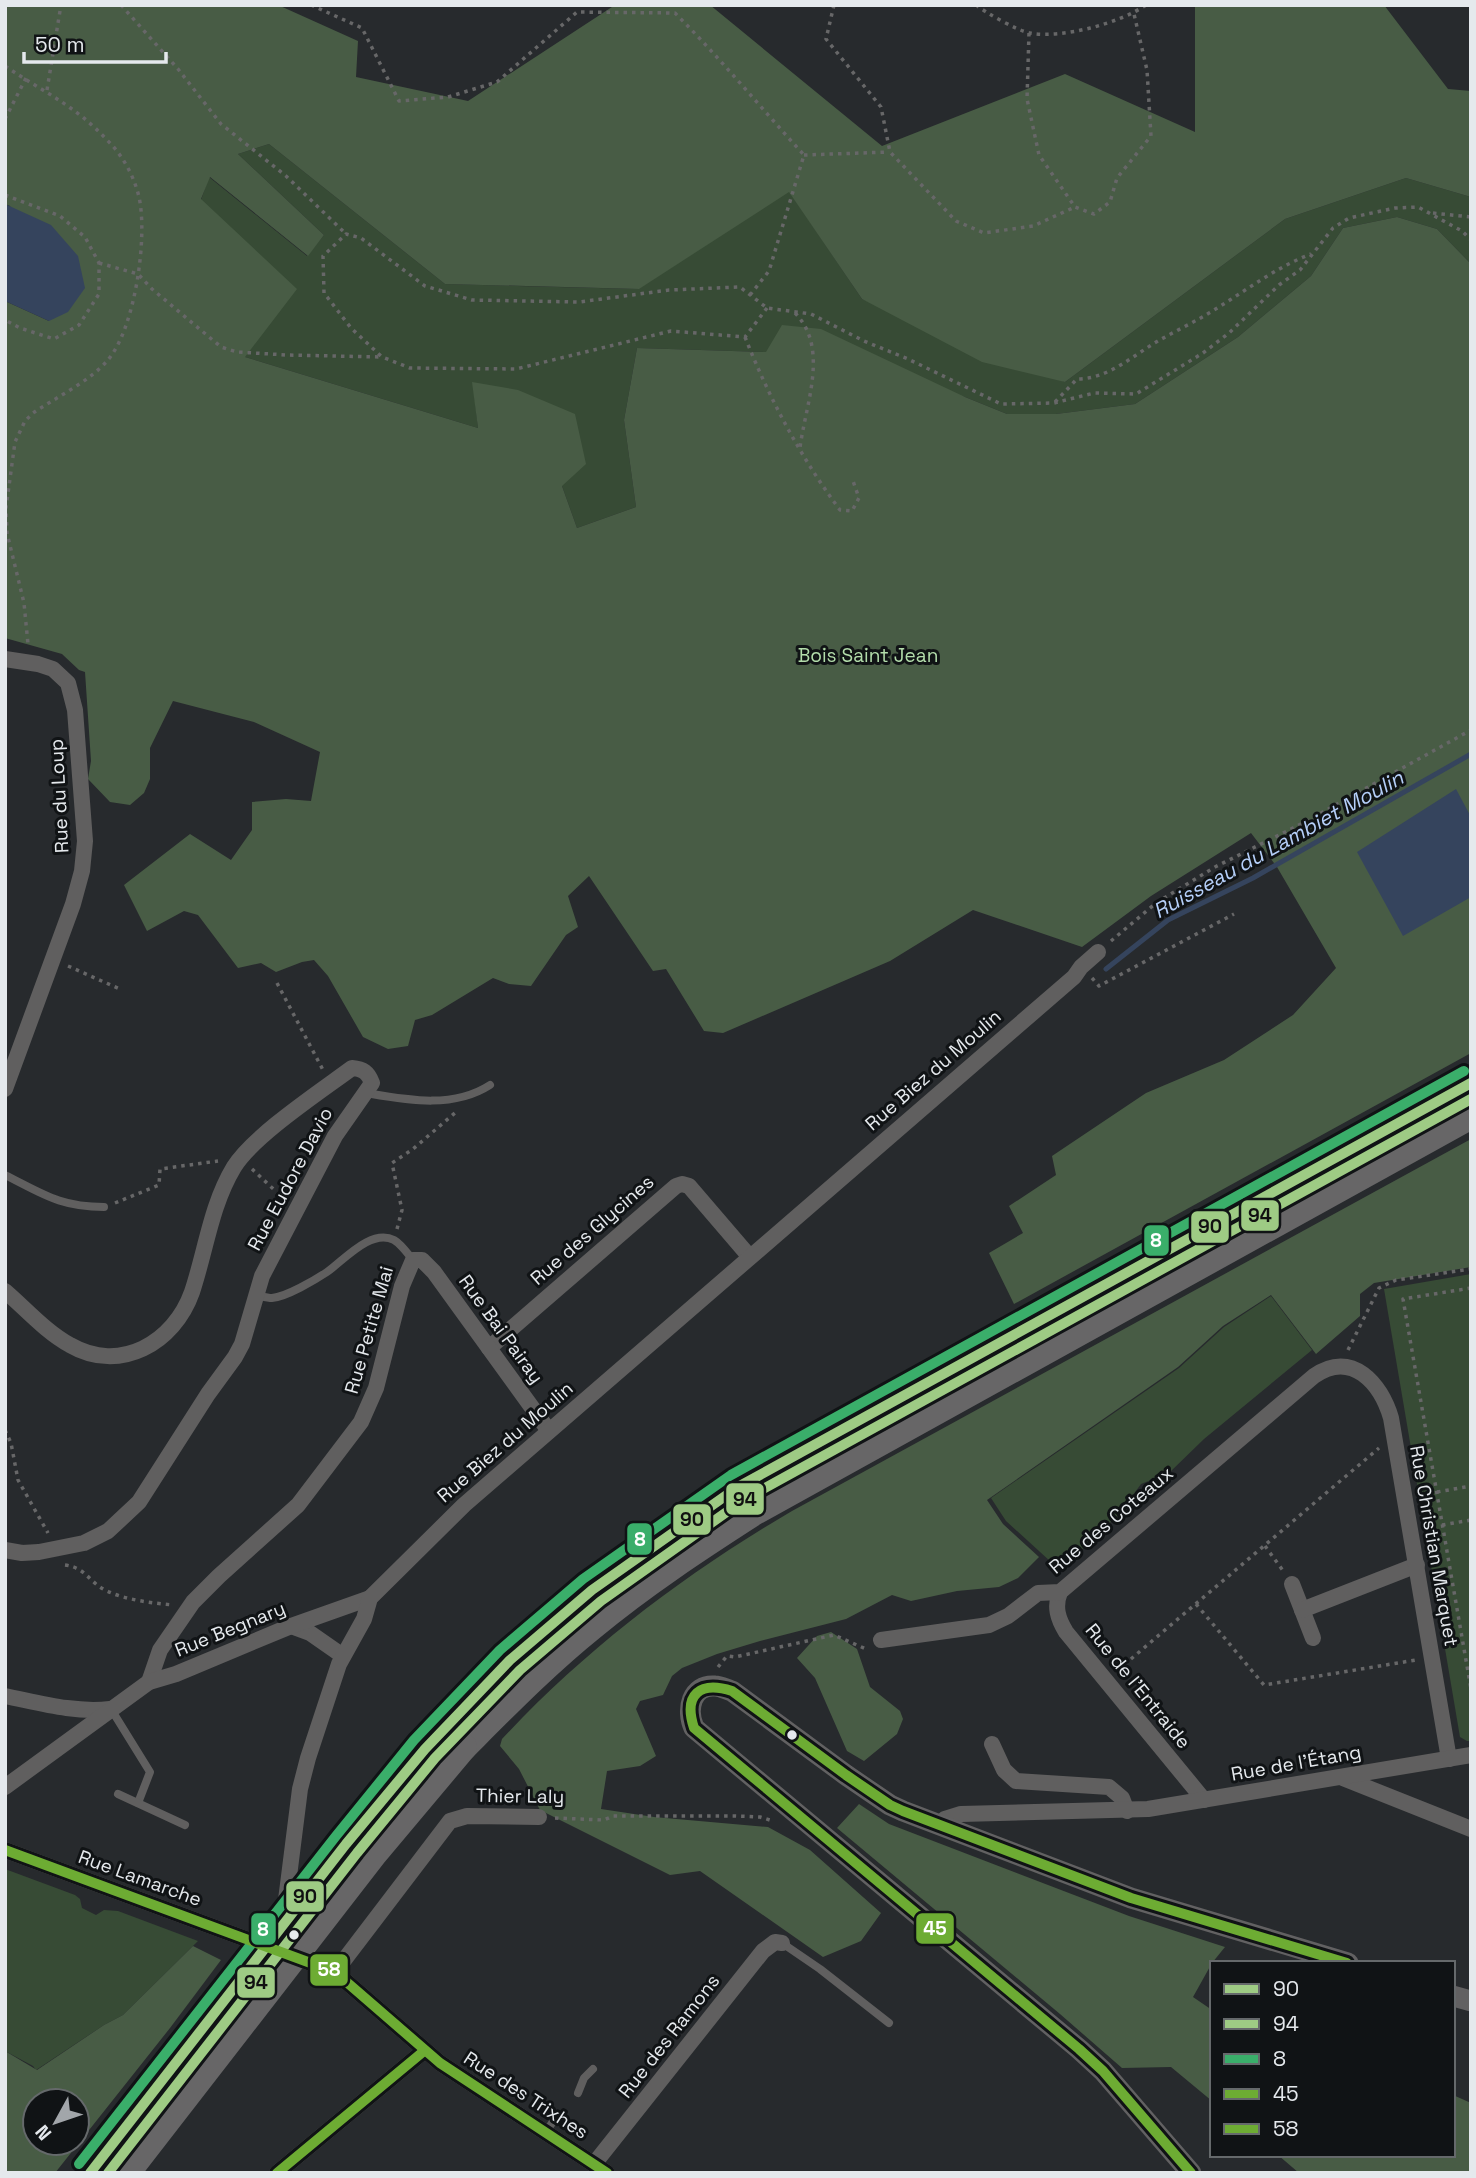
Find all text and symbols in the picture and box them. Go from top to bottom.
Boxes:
scale bar [24,21,166,65]
text: 50 m [35,31,85,58]
park label: Bois Saint Jean [798,643,938,668]
street label: Rue du Loup [44,738,74,854]
water label: Ruisseau du Lambiet Moulin [1148,763,1409,924]
street label: Rue Biez du Moulin [860,1004,1006,1136]
street label: Rue Eudore Davio [242,1103,338,1255]
street label: Rue des Glycines [525,1169,659,1291]
line badge: 94 [1240,1199,1280,1232]
text: 94 [1248,1203,1272,1228]
line badge: 90 [1190,1210,1230,1244]
text: 90 [1198,1214,1222,1239]
line badge: 8 [1143,1224,1170,1257]
text: 8 [1150,1228,1162,1253]
street label: Rue Petite Mai [339,1263,399,1397]
street label: Rue Bai Pairay [453,1270,549,1388]
street label: Rue Biez du Moulin [432,1376,578,1508]
street label: Rue Christian Marquet [1404,1444,1464,1648]
street label: Rue des Coteaux [1044,1461,1178,1579]
line badge: 94 [725,1482,765,1516]
text: 94 [733,1487,757,1512]
line badge: 90 [672,1503,712,1536]
text: 90 [680,1507,704,1532]
line badge: 8 [626,1522,653,1556]
text: 8 [634,1527,646,1552]
street label: Rue Begnary [171,1595,289,1663]
street label: Rue de l'Entraide [1080,1618,1196,1754]
unlabelled marker [785,1728,799,1742]
street label: Rue de l'Étang [1229,1739,1363,1787]
street label: Thier Laly [476,1783,564,1809]
street label: Rue Lamarche [75,1844,205,1912]
line badge: 90 [285,1880,325,1913]
text: 90 [293,1884,317,1909]
line badge: 8 [250,1912,277,1946]
line badge: 45 [915,1912,955,1945]
text: 45 [923,1916,947,1941]
text: 8 [257,1917,269,1942]
unlabelled marker [287,1928,301,1942]
line badge: 58 [309,1953,349,1987]
text: 58 [318,1957,340,1982]
legend [1210,1961,1455,2157]
line badge: 94 [236,1966,276,1999]
street label: Rue des Ramons [613,1969,725,2103]
text: 94 [244,1970,268,1995]
text: 90 [1273,1975,1299,2002]
text: 94 [1273,2010,1299,2037]
street label: Rue des Trixhes [459,2045,593,2145]
text: 8 [1273,2045,1286,2072]
text: 45 [1273,2080,1299,2107]
north arrow [21,2087,91,2157]
text: 58 [1273,2115,1299,2142]
text: N [30,2120,57,2146]

